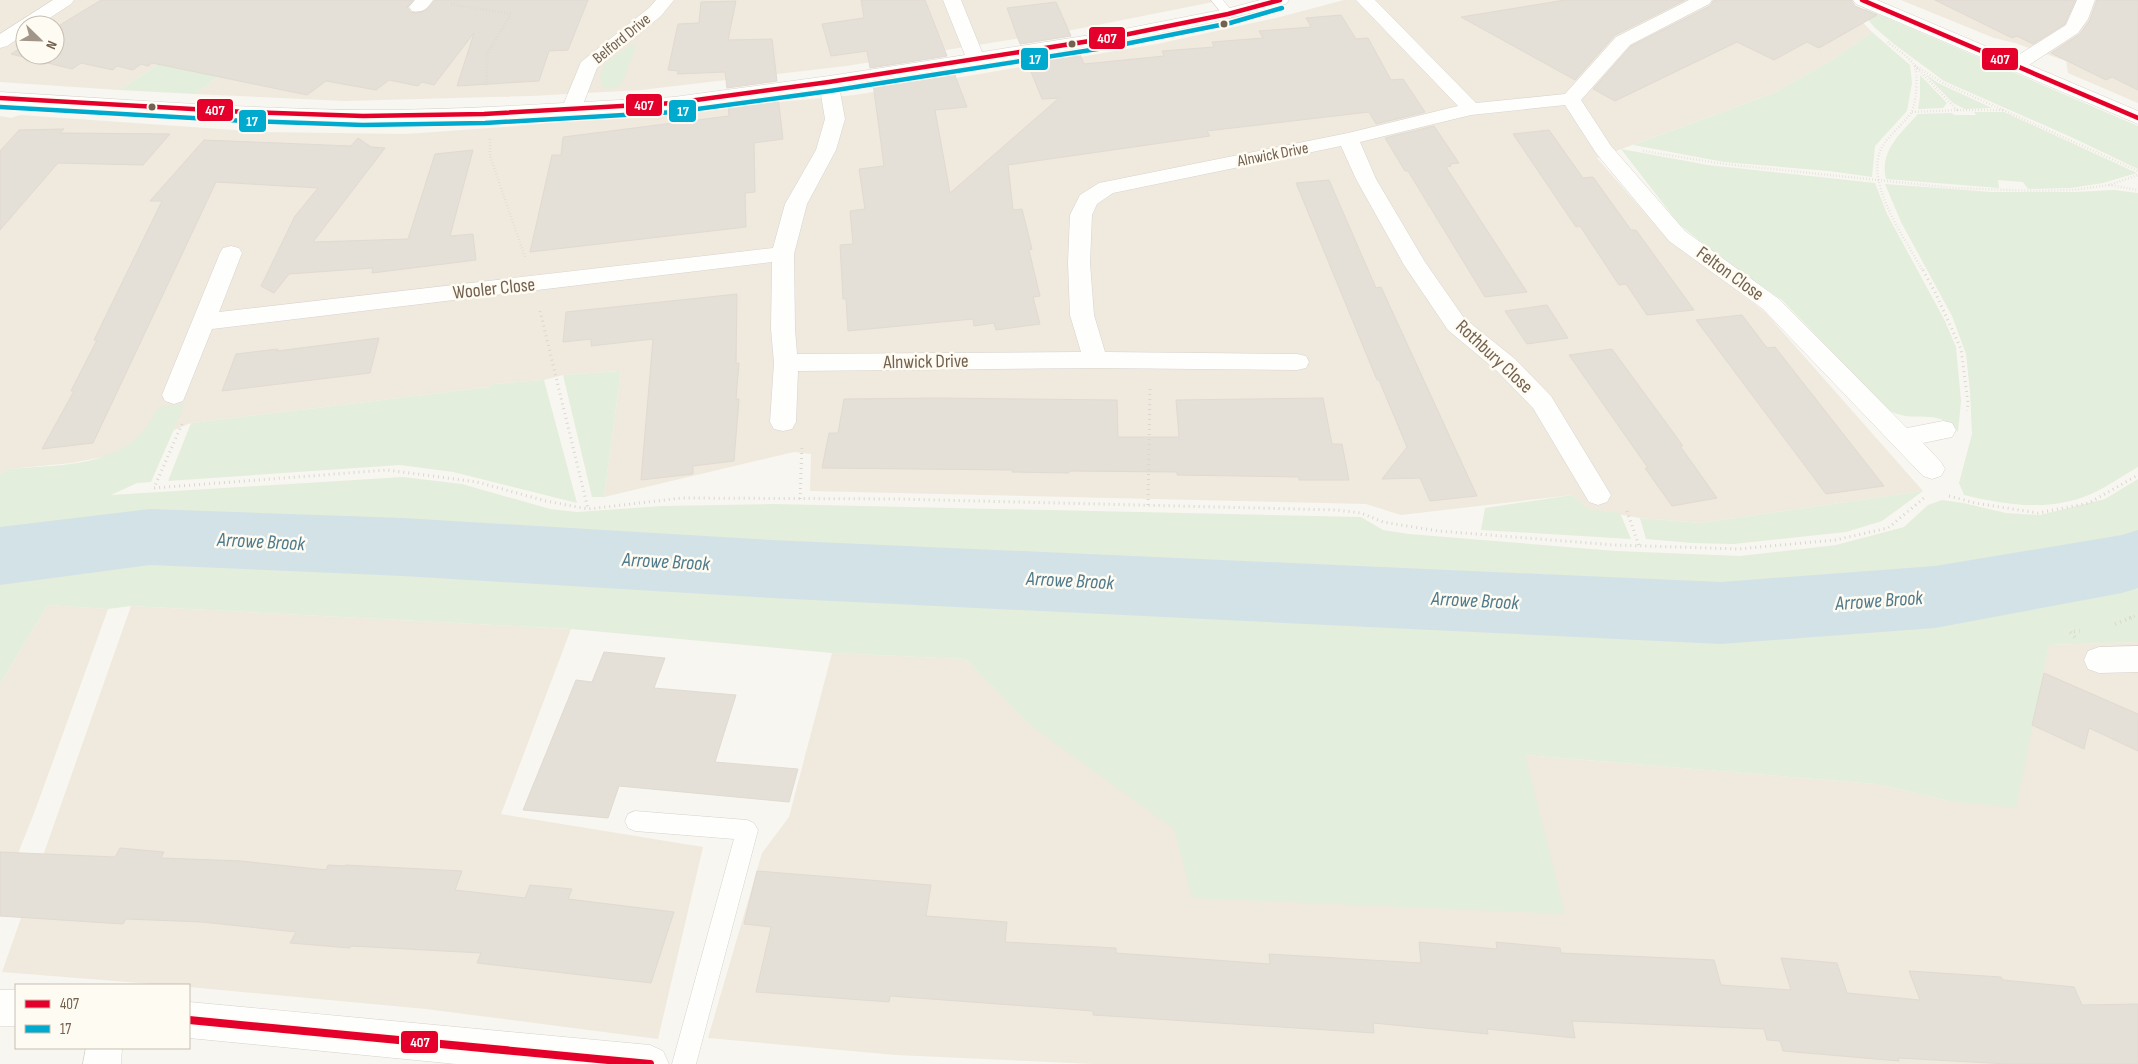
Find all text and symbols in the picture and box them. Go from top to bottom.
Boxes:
street label: Belford Drive [589,10,655,68]
north arrow [15,15,65,65]
unlabelled marker [1219,19,1229,29]
line badge: 407 [1088,26,1126,50]
text: 407 [1097,30,1118,47]
text: N [42,38,61,52]
unlabelled marker [1067,39,1077,49]
line badge: 17 [1020,47,1049,71]
line badge: 407 [1981,47,2019,71]
text: 17 [1029,51,1042,68]
text: 407 [1990,51,2011,68]
line badge: 407 [625,93,663,117]
text: 407 [634,97,655,114]
line badge: 407 [196,98,234,122]
line badge: 17 [668,99,697,123]
unlabelled marker [147,102,157,112]
text: 407 [205,102,226,119]
text: 17 [677,103,690,120]
line badge: 17 [238,109,267,133]
text: 17 [246,113,259,130]
street label: Alnwick Drive [1235,139,1310,171]
street label: Felton Close [1692,242,1768,306]
street label: Wooler Close [452,273,536,305]
street label: Rothbury Close [1451,315,1537,399]
street label: Alnwick Drive [882,350,969,374]
water label: Arrowe Brook [216,528,306,556]
water label: Arrowe Brook [621,548,711,576]
water label: Arrowe Brook [1025,567,1115,595]
water label: Arrowe Brook [1834,586,1924,616]
water label: Arrowe Brook [1430,587,1520,615]
legend [15,984,190,1049]
text: 407 [60,995,79,1014]
text: 17 [60,1020,71,1039]
line badge: 407 [400,1030,439,1054]
text: 407 [410,1034,431,1051]

